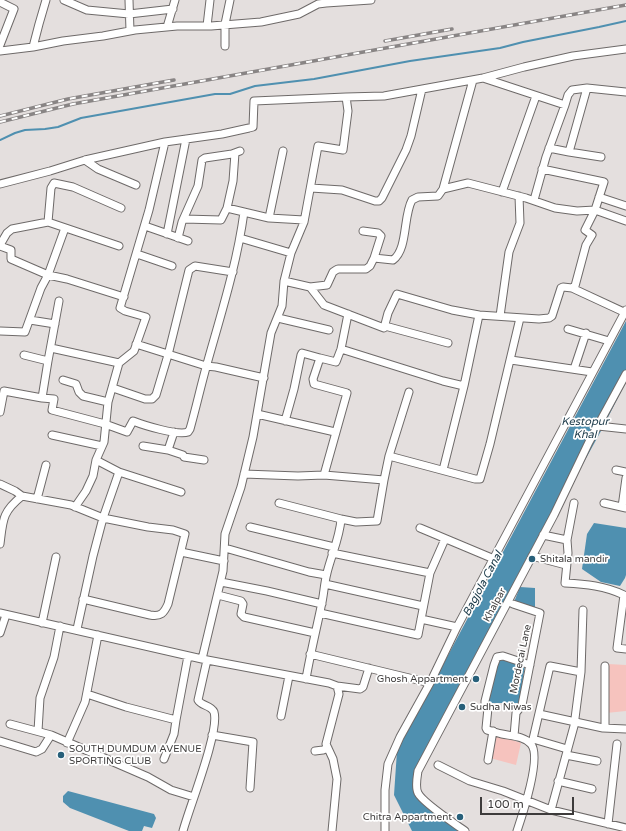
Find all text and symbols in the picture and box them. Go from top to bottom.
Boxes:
water label: Kestopur Khal [561,415,609,441]
water label: Bagjola Canal [460,549,506,619]
place label: Shitala mandir [540,553,608,565]
marker: Shitala mandir [527,554,537,564]
street label: Khalpar [481,586,509,624]
street label: Mordecai Lane [508,623,534,695]
place label: Ghosh Appartment [377,673,468,685]
marker: Ghosh Appartment [471,674,481,684]
place label: Sudha Niwas [470,701,531,713]
marker: Sudha Niwas [457,702,467,712]
place label: SOUTH DUMDUM AVENUE SPORTING CLUB [69,743,202,766]
marker: SOUTH DUMDUM AVENUE SPORTING CLUB [56,750,66,760]
scale bar [482,789,576,815]
text: 100 m [487,797,524,811]
place label: Chitra Appartment [363,811,452,823]
marker: Chitra Appartment [455,812,465,822]

